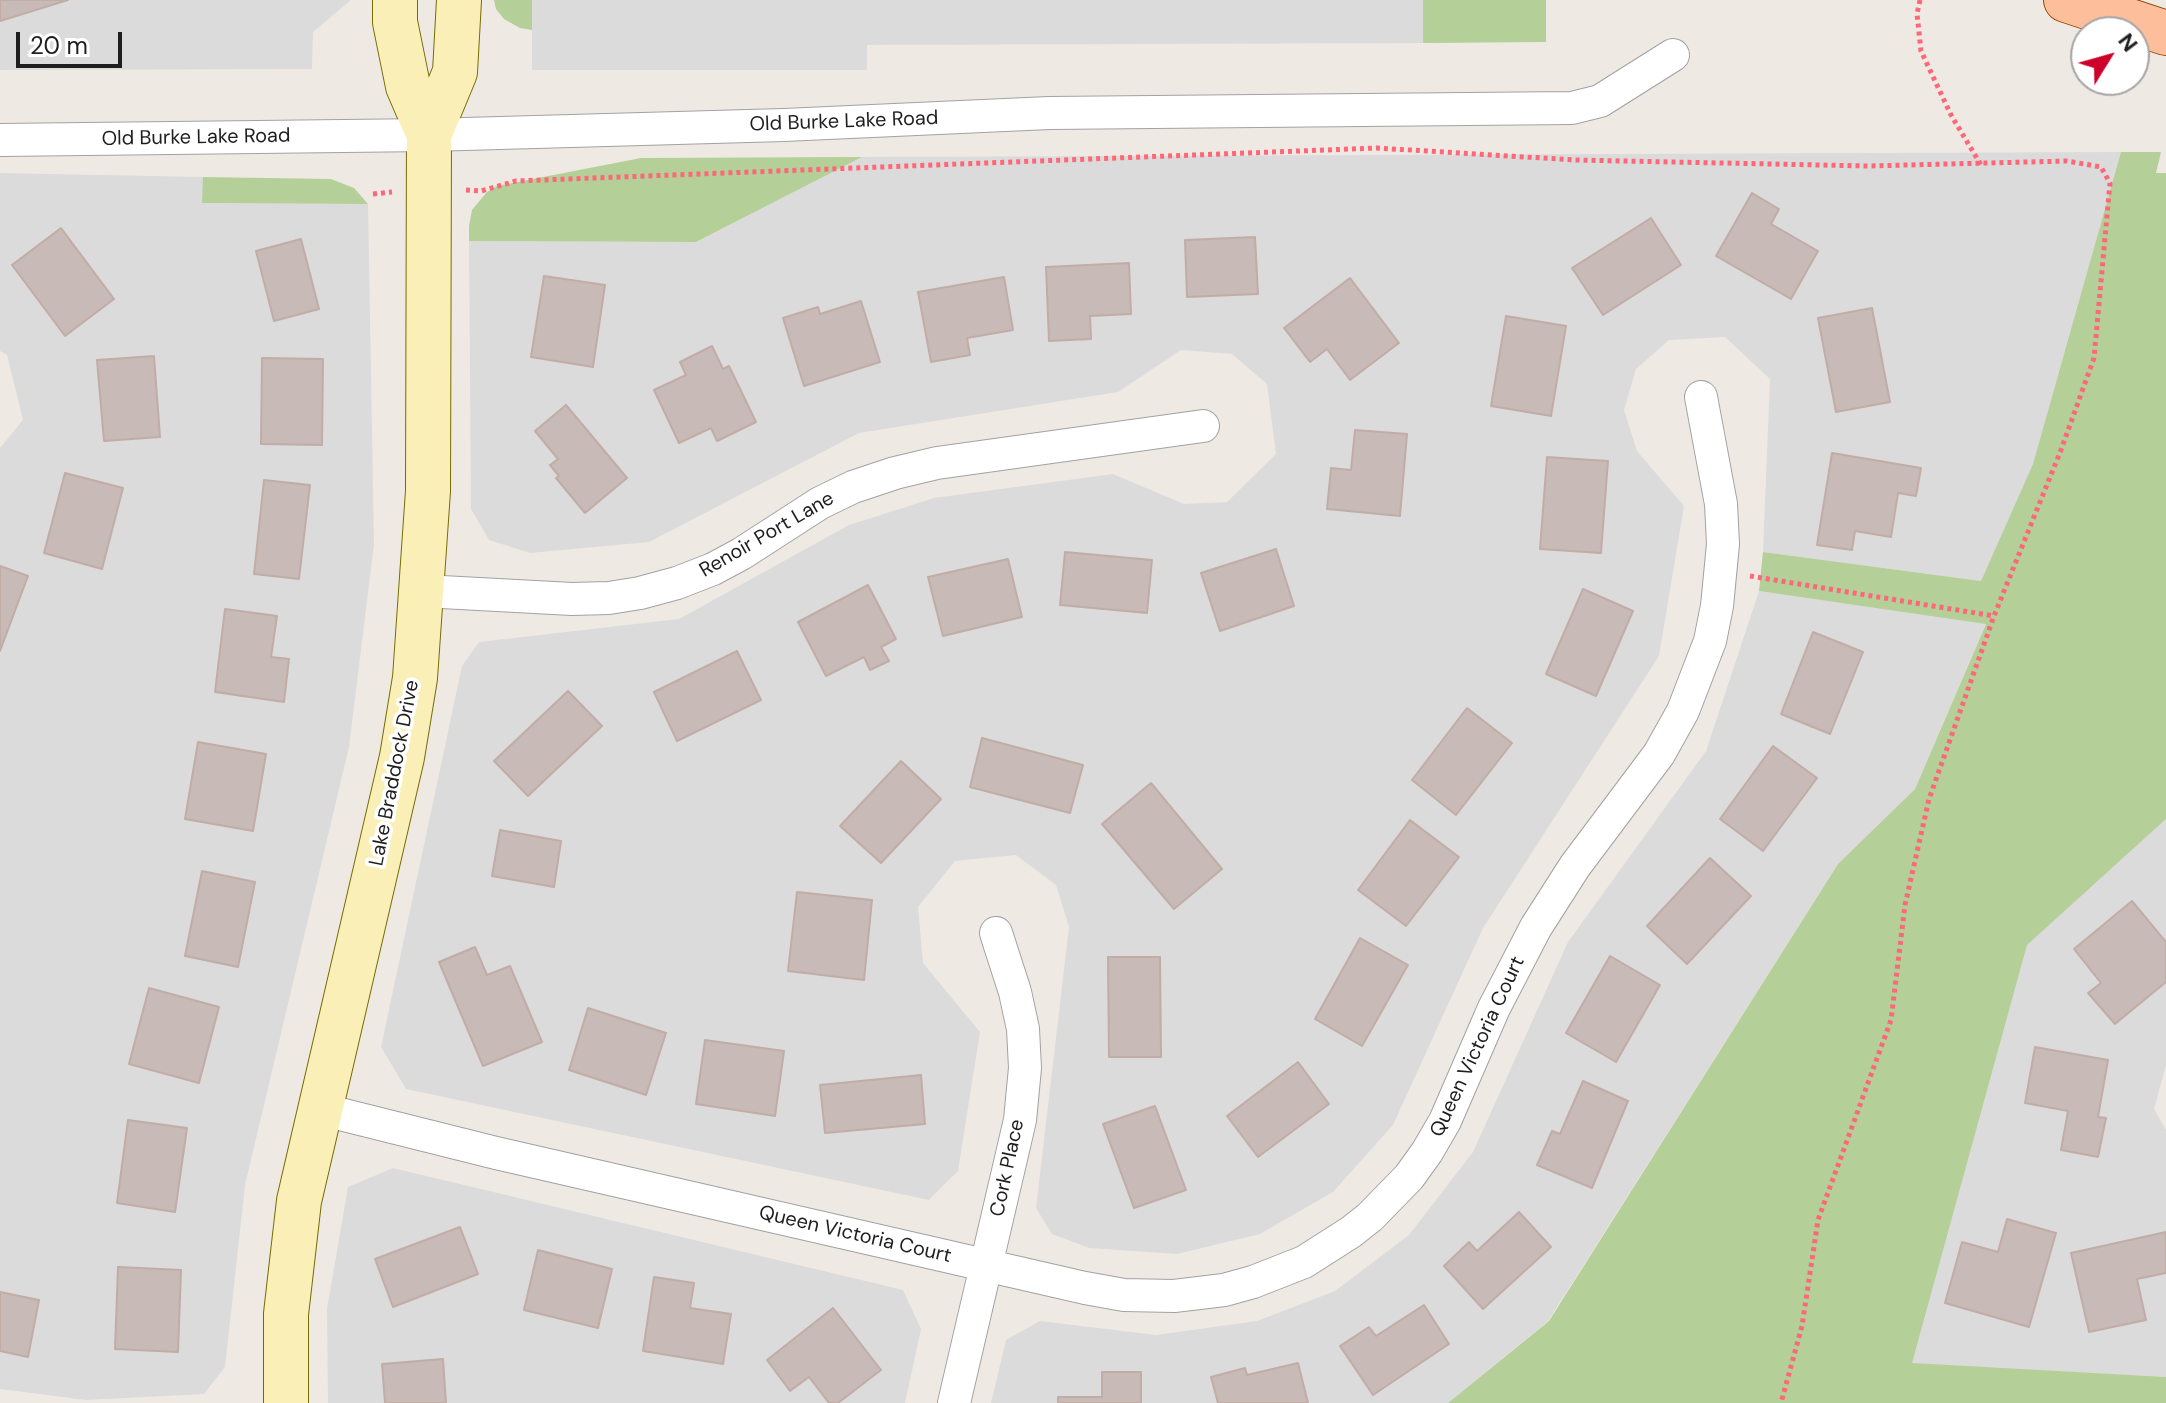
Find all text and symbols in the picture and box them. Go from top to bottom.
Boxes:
scale bar [20,16,126,66]
north arrow [2070,16,2150,96]
text: N [2112,27,2144,58]
text: 20 m [30,30,88,61]
street label: Old Burke Lake Road [749,107,939,137]
street label: Old Burke Lake Road [101,124,291,152]
street label: Renoir Port Lane [696,487,838,583]
street label: Lake Braddock Drive [365,678,425,868]
street label: Queen Victoria Court [1426,953,1530,1141]
street label: Cork Place [986,1117,1030,1219]
street label: Queen Victoria Court [757,1201,953,1269]

